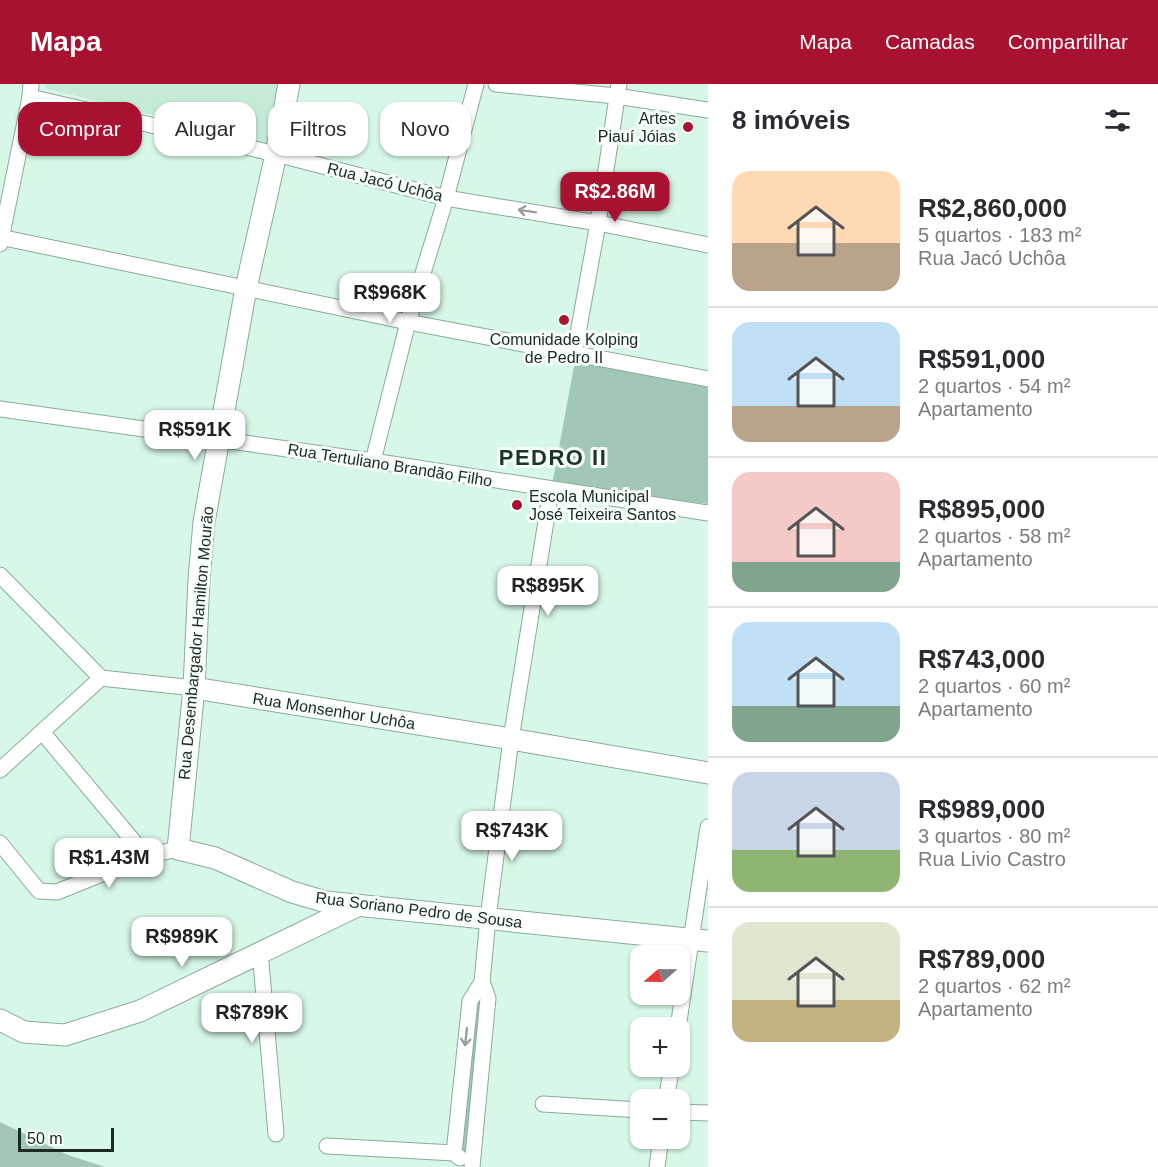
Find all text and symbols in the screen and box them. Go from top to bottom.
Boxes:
text: Mapa [30,26,102,57]
text: Mapa [799,30,852,53]
text: Camadas [885,30,975,53]
text: Compartilhar [1008,30,1128,53]
chip: Comprar [18,102,142,156]
chip: Alugar [154,102,256,156]
chip: Filtros [268,102,368,156]
chip: Novo [380,102,471,156]
icon: filters [1101,104,1134,137]
text: 8 imóveis [732,105,851,135]
place label: Artes Piauí Jóias [598,110,676,145]
marker: Artes Piauí Jóias [681,120,695,134]
street label: Rua Jacó Uchôa [326,159,445,205]
pin: R$2.86M [560,172,670,223]
text: R$2.86M [574,180,656,202]
text: R$2,860,000 [918,193,1067,223]
icon: home [780,195,852,267]
one-way arrow [517,206,537,217]
text: 5 quartos · 183 m² [918,224,1081,246]
text: Rua Jacó Uchôa [918,247,1066,269]
pin: R$968K [341,273,439,324]
text: R$968K [353,281,427,303]
marker: Comunidade Kolping de Pedro II [557,313,571,327]
place label: Comunidade Kolping de Pedro II [490,331,638,366]
text: R$591,000 [918,344,1045,374]
icon: home [780,346,852,418]
text: 2 quartos · 54 m² [918,375,1070,397]
text: Apartamento [918,398,1033,420]
pin: R$591K [146,410,244,461]
text: R$591K [158,418,232,440]
street label: Rua Tertuliano Brandão Filho [286,440,494,490]
district label: PEDRO II [499,445,607,470]
place label: Escola Municipal José Teixeira Santos [529,488,676,523]
text: R$895,000 [918,494,1045,524]
icon: home [780,496,852,568]
marker: Escola Municipal José Teixeira Santos [510,498,524,512]
street label: Rua Desembargador Hamilton Mourão [176,505,216,781]
text: 2 quartos · 58 m² [918,525,1070,547]
text: Apartamento [918,548,1033,570]
pin: R$895K [499,566,597,617]
text: R$895K [511,574,585,596]
text: R$743,000 [918,644,1045,674]
icon: home [780,646,852,718]
text: 2 quartos · 60 m² [918,675,1070,697]
street label: Rua Monsenhor Uchôa [251,690,417,732]
text: Apartamento [918,698,1033,720]
text: R$989,000 [918,794,1045,824]
icon: home [780,796,852,868]
pin: R$743K [463,811,561,862]
text: R$743K [475,819,549,841]
text: 3 quartos · 80 m² [918,825,1070,847]
pin: R$1.43M [54,838,164,889]
text: R$1.43M [68,846,150,868]
text: Rua Livio Castro [918,848,1066,870]
street label: Rua Soriano Pedro de Sousa [315,889,523,931]
pin: R$989K [133,917,231,968]
text: R$989K [145,925,219,947]
text: R$789,000 [918,944,1045,974]
north arrow [630,945,690,1005]
map controls [630,945,690,1149]
icon: home [780,946,852,1018]
text: 2 quartos · 62 m² [918,975,1070,997]
pin: R$789K [203,993,301,1044]
text: Apartamento [918,998,1033,1020]
text: R$789K [215,1001,289,1023]
button: + [630,1017,690,1077]
one-way arrow [461,1027,472,1047]
button: − [630,1089,690,1149]
scale bar [18,1125,114,1152]
text: 50 m [27,1130,63,1147]

